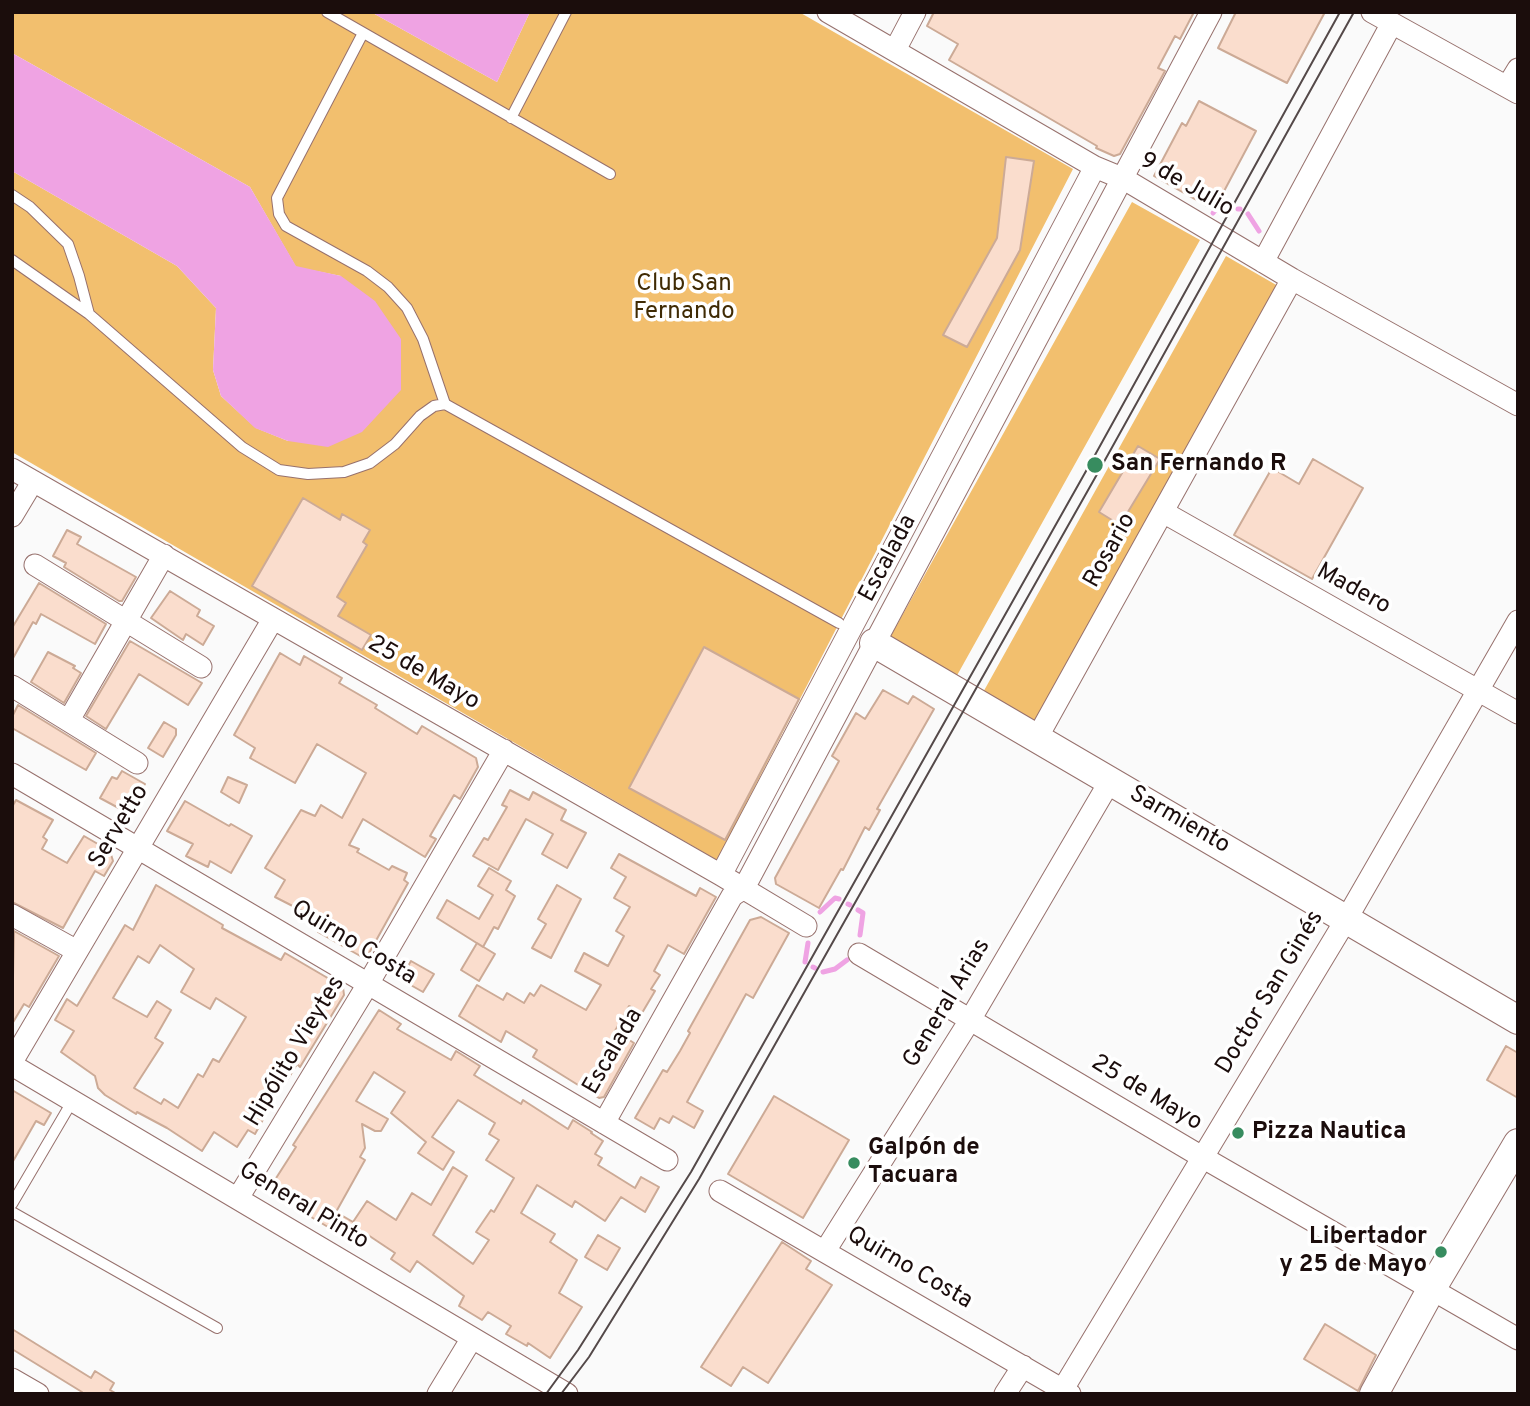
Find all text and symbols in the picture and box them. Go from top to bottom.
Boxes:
street label: 9 de Julio [1134,147,1238,225]
park label: Club San Fernando [633,271,735,327]
place label: San Fernando R [1111,451,1287,479]
marker: San Fernando R [1085,455,1105,475]
street label: Rosario [1079,509,1143,593]
street label: Escalada [854,510,924,608]
street label: Madero [1311,558,1395,622]
street label: 25 de Mayo [362,630,484,718]
street label: Servetto [84,780,156,874]
street label: Sarmiento [1124,781,1234,861]
street label: Quirno Costa [285,895,421,993]
street label: Doctor San Ginés [1211,906,1331,1080]
street label: General Arias [898,934,998,1074]
street label: Hipólito Vieytes [240,972,352,1132]
street label: Escalada [578,1004,650,1100]
street label: 25 de Mayo [1085,1050,1207,1138]
place label: Pizza Nautica [1252,1119,1406,1147]
marker: Pizza Nautica [1230,1125,1246,1141]
place label: Galpón de Tacuara [868,1135,980,1191]
marker: Galpón de Tacuara [846,1155,862,1171]
street label: General Pinto [233,1157,373,1257]
street label: Quirno Costa [841,1221,977,1317]
place label: Libertador y 25 de Mayo [1279,1224,1427,1280]
marker: Libertador y 25 de Mayo [1433,1244,1449,1260]

